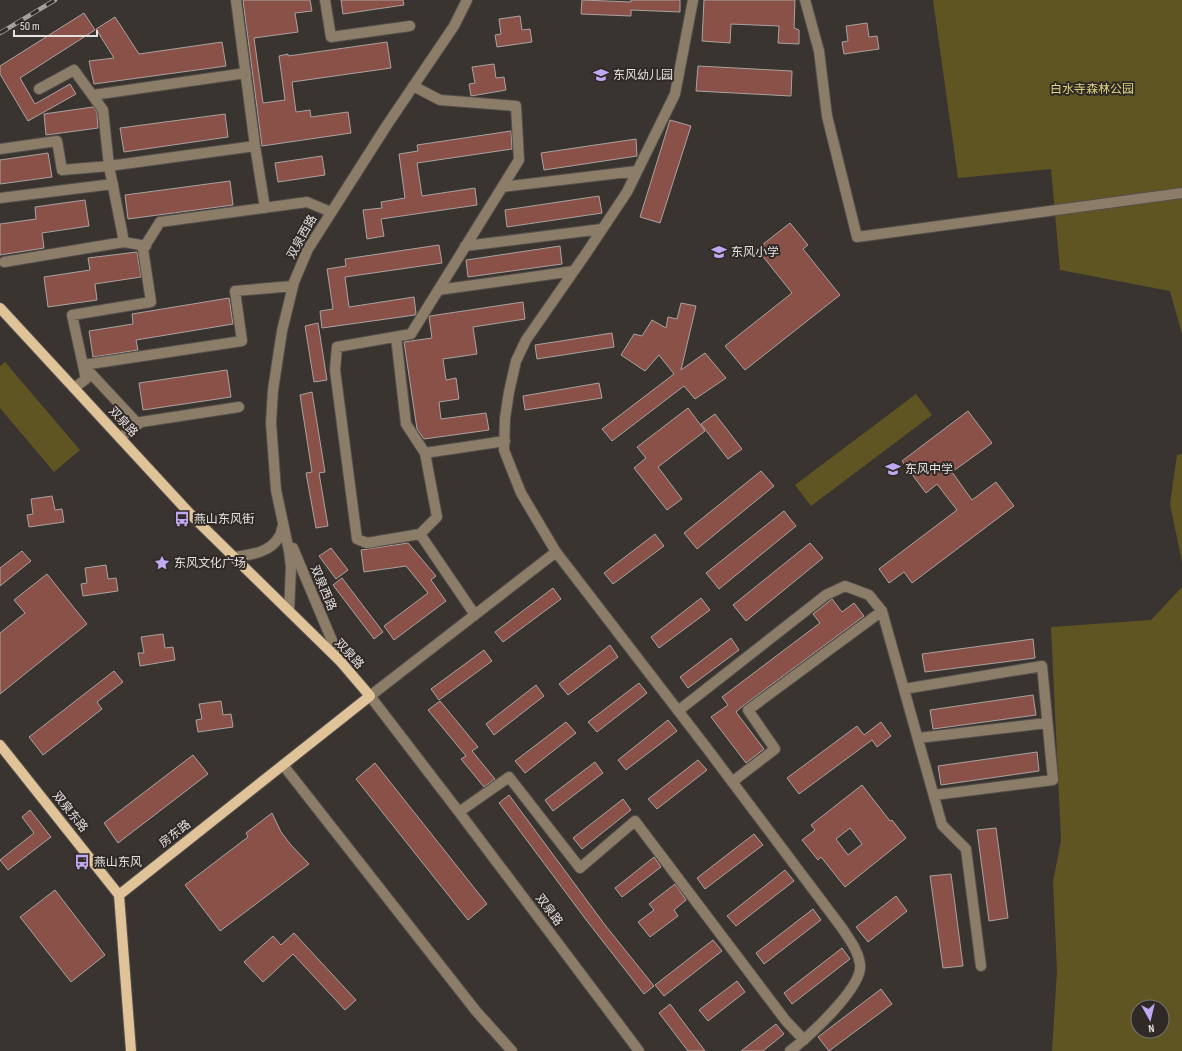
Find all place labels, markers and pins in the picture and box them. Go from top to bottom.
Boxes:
school or university icon: 东风幼儿园 [592,66,610,84]
place label: 东风幼儿园 [613,68,673,83]
school or university icon: 东风小学 [710,243,728,261]
place label: 东风小学 [731,245,779,260]
school or university icon: 东风中学 [884,460,902,478]
place label: 东风中学 [905,462,953,477]
bus stop icon: 燕山东风街 [173,510,191,528]
place label: 燕山东风街 [194,512,254,527]
place icon: 东风文化广场 [153,554,171,572]
place label: 东风文化广场 [174,556,246,571]
bus stop icon: 燕山东风 [73,853,91,871]
place label: 燕山东风 [94,855,142,870]

